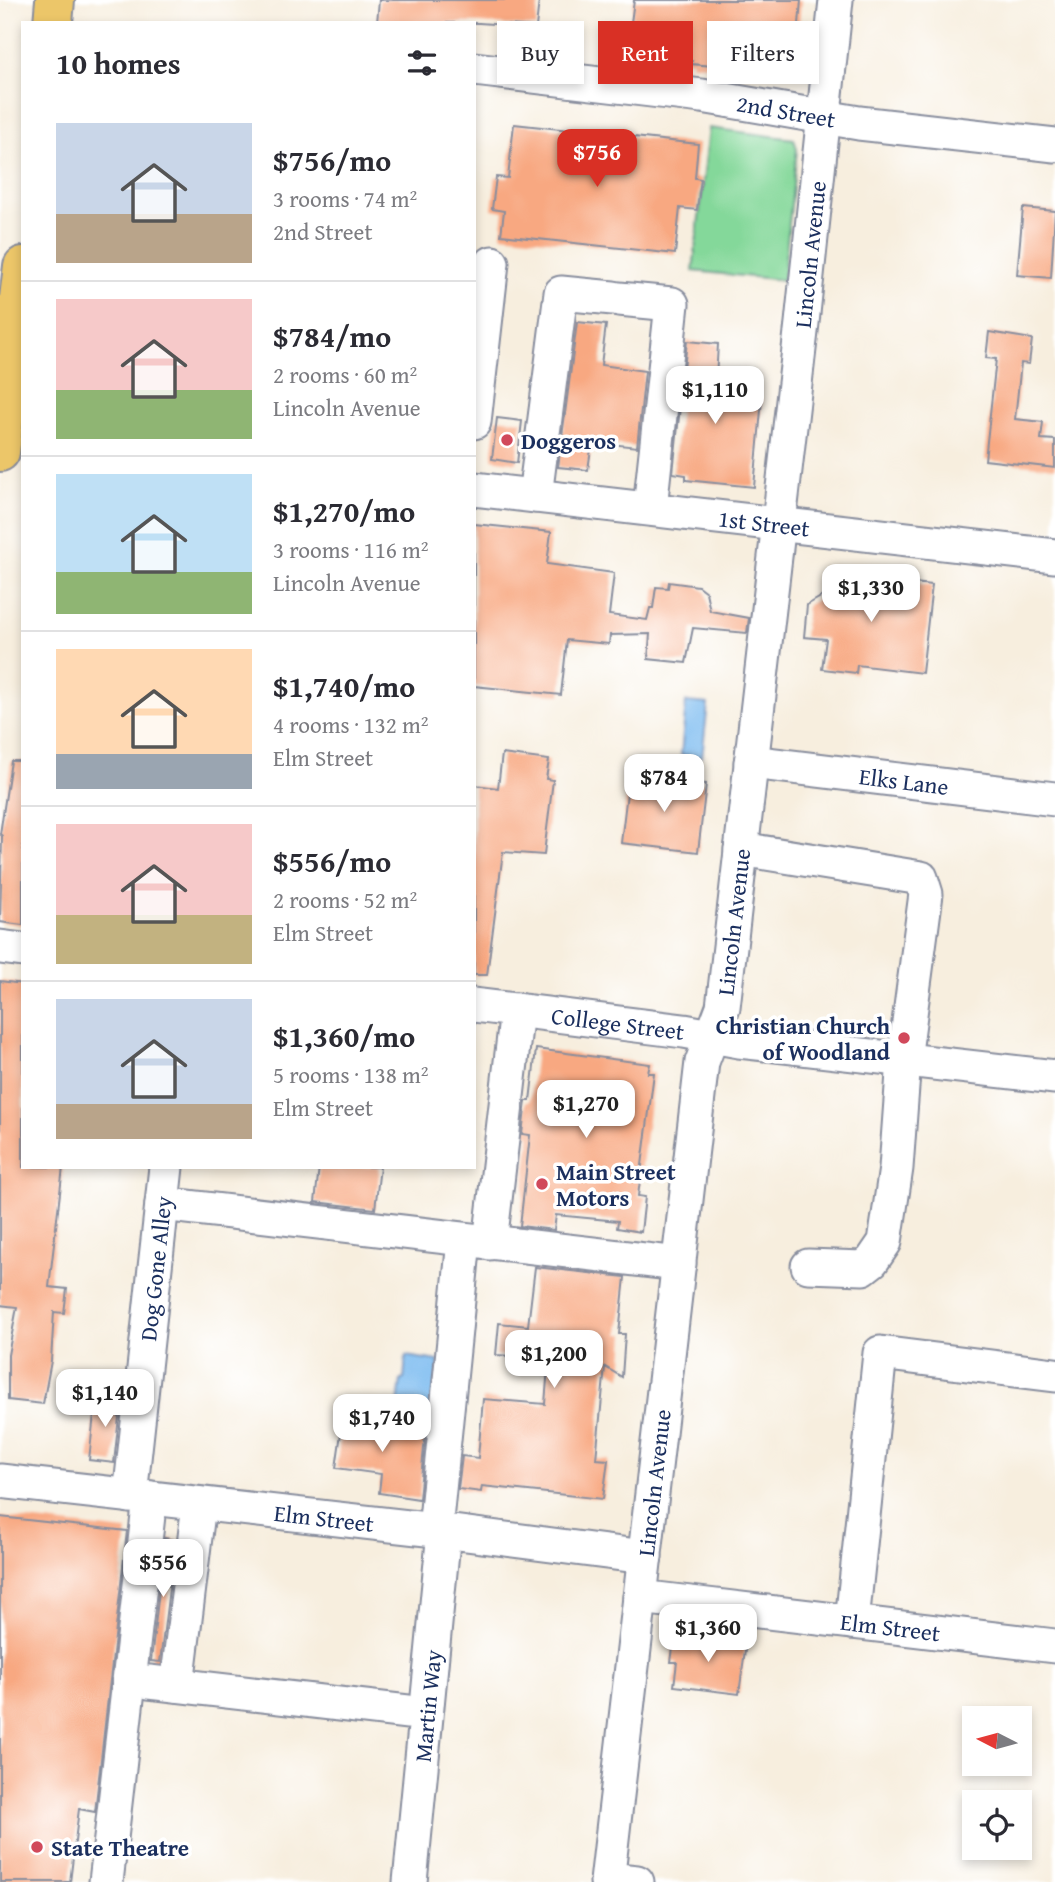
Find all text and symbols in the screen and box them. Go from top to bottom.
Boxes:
chip: Buy [497,21,584,84]
chip: Rent [598,21,693,84]
chip: Filters [707,21,819,84]
text: 10 homes [56,41,181,85]
icon: filters [403,44,441,82]
street label: 2nd Street [734,86,838,135]
pin: $756 [556,130,638,189]
text: $756 [573,135,621,168]
text: $756/mo [273,138,391,182]
icon: home [112,151,196,235]
street label: Lincoln Avenue [785,179,833,329]
text: 3 rooms · 74 m² [273,182,417,215]
text: 2nd Street [273,215,373,248]
text: $784/mo [273,314,391,358]
icon: home [112,327,196,411]
text: 2 rooms · 60 m² [273,358,417,391]
pin: $1,110 [658,366,772,426]
text: $1,110 [682,372,748,405]
text: Lincoln Avenue [273,391,421,424]
place label: Doggeros [521,424,616,457]
marker: Doggeros [499,432,515,448]
text: $1,270/mo [273,489,415,533]
street label: 1st Street [717,501,811,544]
icon: home [112,502,196,586]
text: 3 rooms · 116 m² [273,533,428,566]
pin: $1,330 [814,564,928,624]
text: Lincoln Avenue [273,566,421,599]
text: $1,330 [838,570,904,603]
text: $1,740/mo [273,664,415,708]
icon: home [112,677,196,761]
text: 4 rooms · 132 m² [273,708,428,741]
text: Elm Street [273,741,373,774]
pin: $784 [623,754,705,814]
street label: Elks Lane [857,759,950,802]
text: $784 [640,760,688,793]
text: $556/mo [273,839,391,883]
street label: Lincoln Avenue [708,847,758,997]
icon: home [112,852,196,936]
text: 2 rooms · 52 m² [273,883,417,916]
text: Elm Street [273,916,373,949]
street label: College Street [550,998,686,1047]
place label: Christian Church of Woodland [716,1009,891,1068]
text: $1,360/mo [273,1014,415,1058]
icon: home [112,1027,196,1111]
marker: Christian Church of Woodland [896,1030,912,1046]
text: 5 rooms · 138 m² [273,1058,428,1091]
pin: $1,270 [529,1080,643,1140]
text: $1,270 [553,1086,619,1119]
text: Elm Street [273,1091,373,1124]
place label: Main Street Motors [556,1155,676,1214]
marker: Main Street Motors [534,1176,550,1192]
street label: Dog Gone Alley [131,1194,179,1342]
pin: $1,200 [497,1330,611,1390]
text: $1,200 [521,1336,587,1369]
pin: $1,140 [48,1370,162,1429]
text: $1,140 [72,1375,138,1408]
pin: $1,740 [325,1394,439,1454]
text: $1,740 [349,1400,415,1433]
street label: Lincoln Avenue [628,1407,678,1558]
street label: Elm Street [272,1495,376,1539]
pin: $556 [122,1540,204,1599]
text: $556 [139,1545,187,1578]
pin: $1,360 [651,1604,765,1664]
street label: Elm Street [839,1604,942,1649]
text: $1,360 [675,1610,741,1643]
street label: Martin Way [405,1648,449,1764]
north arrow [962,1706,1032,1776]
map controls [962,1706,1032,1860]
button: locate [962,1790,1032,1860]
place label: State Theatre [51,1831,189,1864]
marker: State Theatre [29,1839,45,1855]

